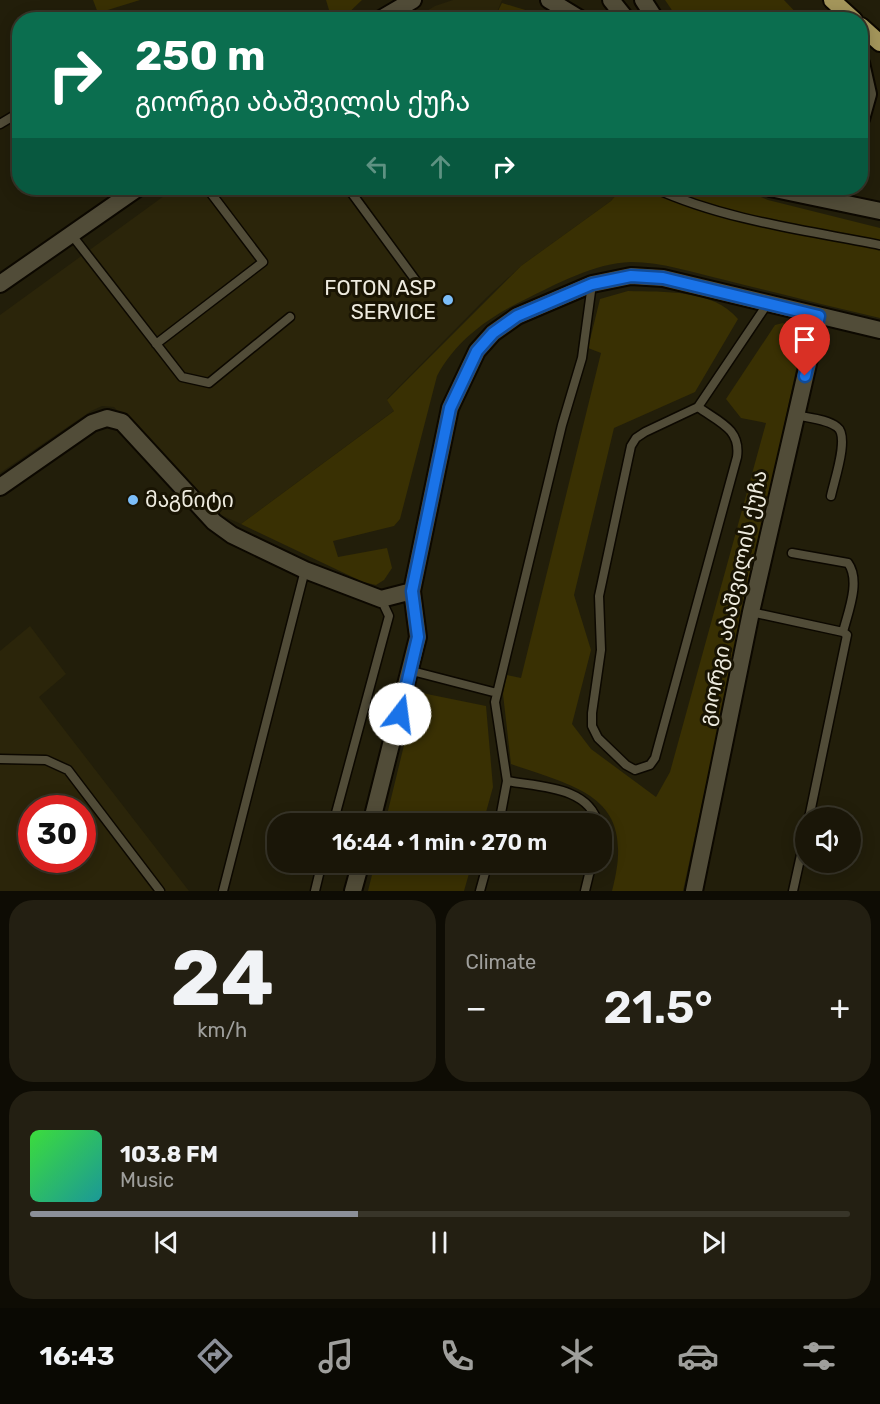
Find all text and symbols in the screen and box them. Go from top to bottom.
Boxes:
text: 250 m [135,31,265,81]
icon: right [36,36,114,114]
text: გიორგი აბაშვილის ქუჩა [135,86,470,118]
icon: left [361,150,394,183]
icon: ahead [424,150,457,183]
icon: right [487,150,520,183]
place label: FOTON ASP SERVICE [324,275,436,324]
marker: FOTON ASP SERVICE [441,293,455,307]
pin [779,314,830,376]
icon: arrive [788,323,821,356]
street label: გიორგი აბაშვილის ქუჩა [693,468,773,728]
place label: მაგნიტი [145,487,234,512]
marker: მაგნიტი [126,493,140,507]
position arrow [368,682,432,746]
speed limit sign: 30 [18,795,96,873]
map controls [795,807,861,873]
button: sound [795,807,861,873]
text: 16:44 · 1 min · 270 m [332,829,547,856]
text: 24 [170,932,274,1025]
text: Climate [466,950,536,974]
text: 21.5° [604,981,713,1034]
text: − [466,988,487,1027]
text: + [829,988,850,1027]
text: km/h [197,1018,247,1042]
text: 103.8 FM [120,1141,218,1168]
text: Music [120,1168,174,1192]
icon: previous [150,1226,183,1259]
icon: pause [423,1226,456,1259]
icon: next [697,1226,730,1259]
icon: directions [194,1335,236,1377]
icon: music [315,1335,357,1377]
icon: phone [436,1335,478,1377]
icon: climate [556,1335,598,1377]
icon: car [677,1335,719,1377]
icon: filters [798,1335,840,1377]
text: 16:43 [39,1340,115,1372]

